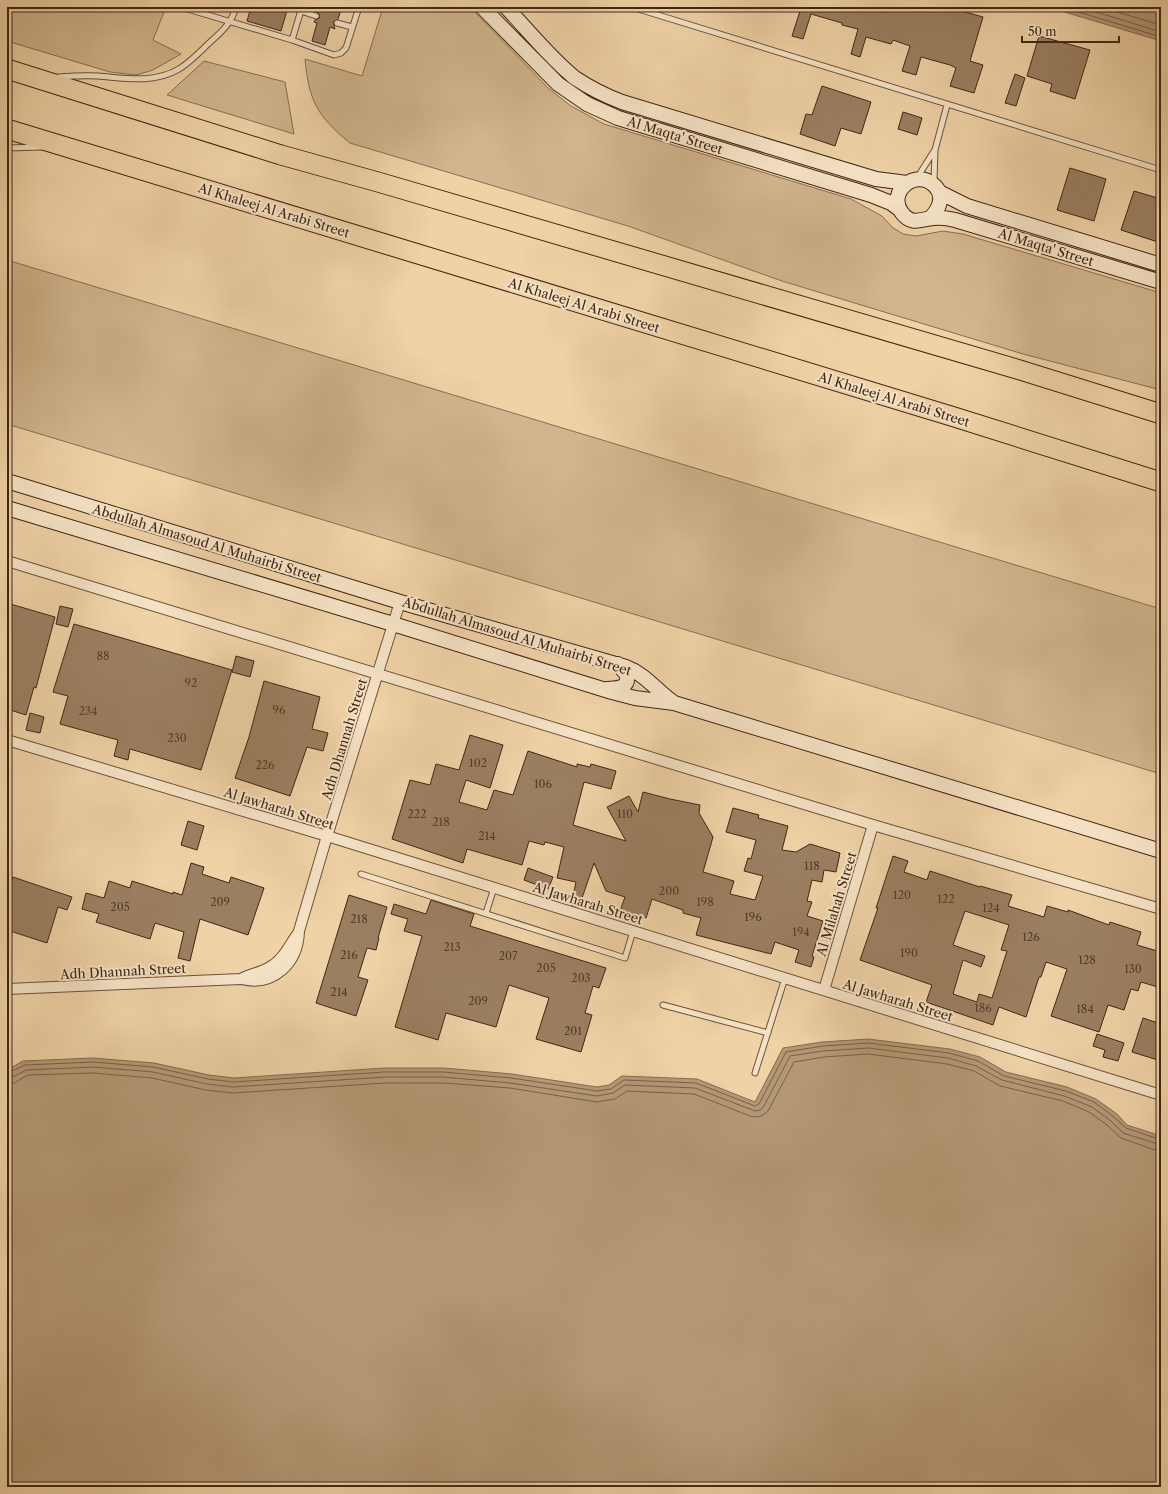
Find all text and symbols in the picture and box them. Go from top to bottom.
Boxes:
scale bar [1022,18,1119,44]
text: 50 m [1028,24,1057,39]
street label: Al Maqta' Street [624,113,725,157]
street label: Al Khaleej Al Arabi Street [195,179,352,241]
street label: Al Maqta' Street [995,225,1096,269]
street label: Al Khaleej Al Arabi Street [505,274,662,336]
street label: Al Khaleej Al Arabi Street [815,368,972,430]
street label: Abdullah Almasoud Al Muhairbi Street [90,500,324,586]
street label: Abdullah Almasoud Al Muhairbi Street [400,593,634,679]
house number: 88 [96,649,110,663]
house number: 92 [185,676,197,690]
street label: Adh Dhannah Street [318,676,370,803]
house number: 96 [273,703,286,717]
house number: 234 [79,704,97,718]
house number: 230 [167,731,187,745]
house number: 102 [469,756,487,770]
house number: 226 [255,758,275,772]
house number: 106 [534,777,553,791]
street label: Al Jawharah Street [221,783,336,832]
house number: 222 [408,807,426,821]
house number: 110 [617,807,633,821]
house number: 218 [432,815,450,829]
house number: 214 [478,829,496,843]
street label: Al Milahah Street [812,850,860,959]
house number: 118 [804,859,820,873]
street label: Al Jawharah Street [530,878,645,927]
house number: 200 [659,884,679,898]
house number: 120 [893,888,911,902]
house number: 122 [937,892,955,906]
house number: 209 [210,895,230,909]
house number: 198 [696,895,714,909]
house number: 205 [110,900,130,914]
house number: 124 [982,901,1000,915]
house number: 196 [744,910,762,924]
house number: 218 [350,912,368,926]
house number: 194 [792,925,810,939]
house number: 126 [1022,930,1040,944]
house number: 213 [443,940,461,954]
house number: 190 [900,946,918,960]
house number: 216 [340,948,358,962]
house number: 207 [499,949,518,963]
house number: 128 [1078,953,1096,967]
street label: Adh Dhannah Street [59,960,187,982]
house number: 205 [536,961,556,975]
house number: 130 [1124,962,1142,976]
house number: 203 [571,971,591,985]
street label: Al Jawharah Street [840,975,955,1024]
house number: 214 [330,985,348,999]
house number: 209 [468,994,488,1008]
house number: 186 [974,1001,992,1015]
house number: 184 [1076,1002,1094,1016]
house number: 201 [564,1024,582,1038]

